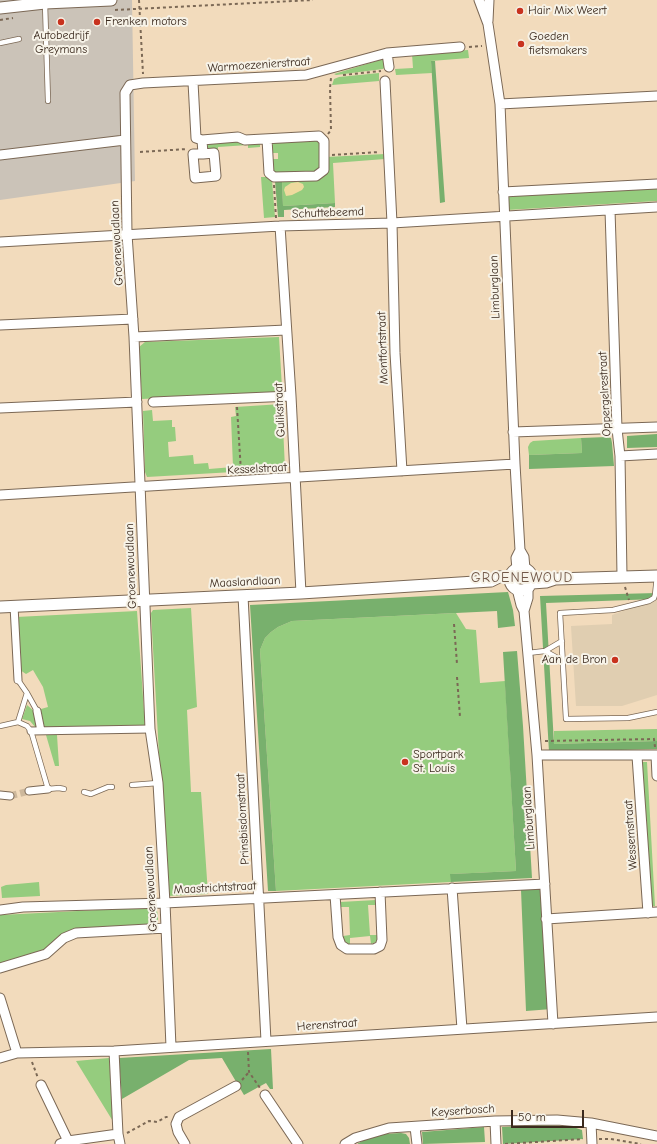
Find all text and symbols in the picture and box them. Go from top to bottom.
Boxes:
place label: Hair Mix Weert [528,4,607,18]
marker: Hair Mix Weert [515,6,525,16]
place label: Frenken motors [105,15,187,29]
marker: Autobedrijf Greymans [56,17,66,27]
marker: Frenken motors [92,17,102,27]
place label: Autobedrijf Greymans [34,29,88,57]
place label: Goeden fietsmakers [529,30,587,58]
marker: Goeden fietsmakers [516,39,526,49]
street label: Warmoezenierstraat [207,54,311,76]
street label: Groenewoudlaan [108,200,126,286]
street label: Schuttebeemd [292,205,364,221]
street label: Limburglaan [487,255,503,319]
street label: Montfortstraat [375,311,391,385]
street label: Oppergelrestraat [596,351,614,437]
street label: Gulikstraat [271,382,289,438]
street label: Kesselstraat [227,460,287,478]
street label: Groenewoudlaan [122,523,140,609]
district label: GROENEWOUD [471,570,573,586]
street label: Maaslandlaan [209,573,281,591]
place label: Aan de Bron [542,653,607,667]
marker: Aan de Bron [610,655,620,665]
place label: Sportpark St. Louis [413,748,464,776]
marker: Sportpark St. Louis [400,757,410,767]
street label: Prinsbisdomstraat [233,773,253,865]
street label: Limburglaan [520,786,538,850]
street label: Wessemstraat [621,799,641,871]
street label: Groenewoudlaan [142,846,160,932]
street label: Maastrichtstraat [173,879,257,897]
street label: Herenstraat [296,1016,358,1034]
street label: Keyserbosch [431,1102,495,1120]
scale bar [513,1102,586,1128]
text: 50 m [518,1110,546,1124]

